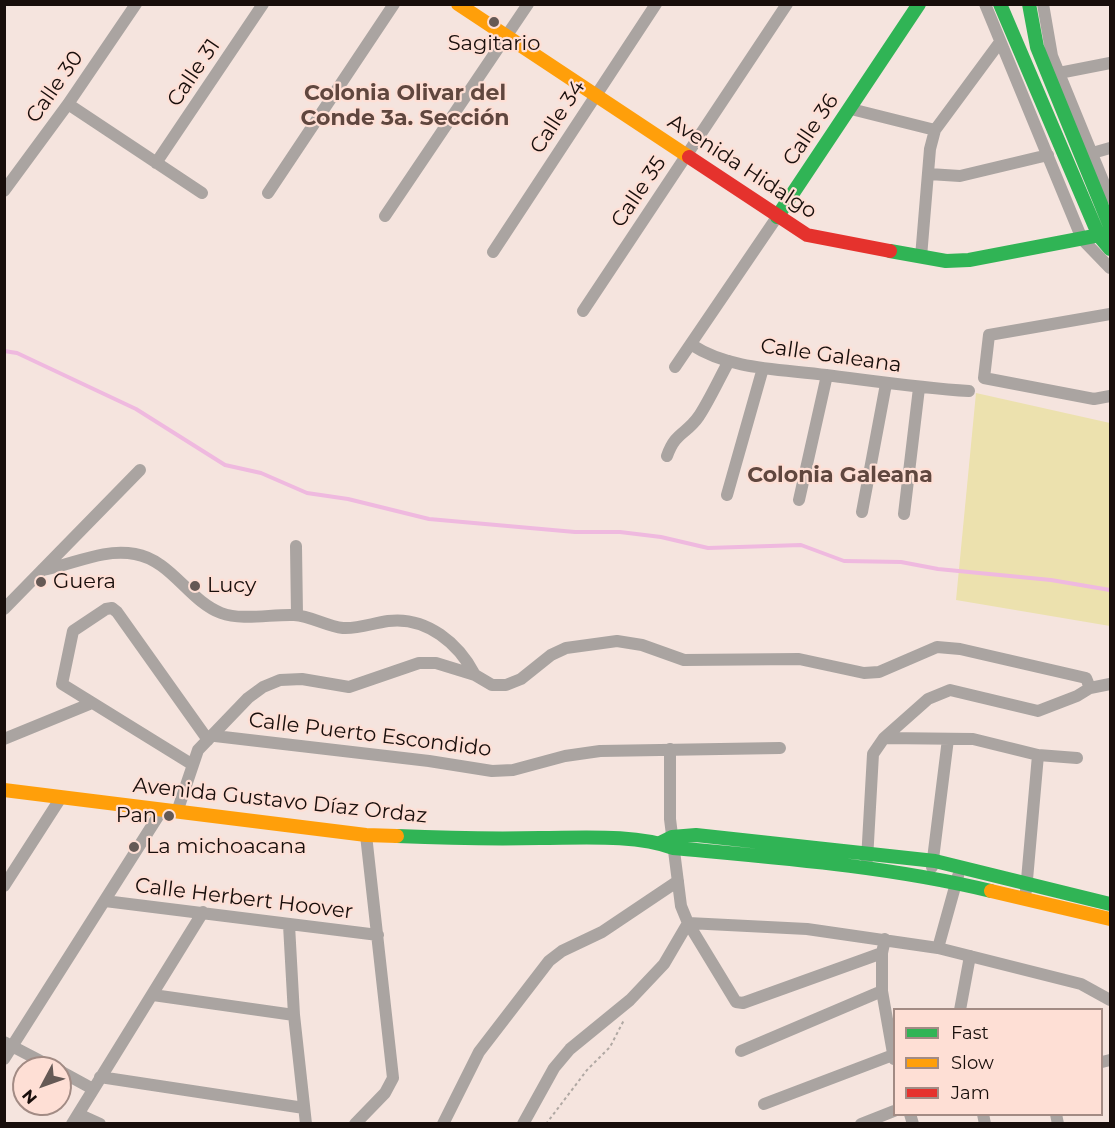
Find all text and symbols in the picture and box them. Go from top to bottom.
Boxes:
marker: Sagitario [487,15,501,29]
place label: Sagitario [448,31,540,57]
street label: Calle 31 [162,34,226,112]
street label: Calle 30 [21,46,89,128]
street label: Calle 34 [525,76,591,158]
district label: Colonia Olivar del Conde 3a. Sección [300,81,510,132]
street label: Calle 36 [778,89,844,171]
street label: Avenida Hidalgo [663,109,821,225]
street label: Calle 35 [606,152,672,232]
street label: Calle Galeana [759,334,903,378]
district label: Colonia Galeana [747,463,933,489]
place label: Guera [53,569,116,595]
place label: Lucy [207,573,256,599]
marker: Guera [34,575,48,589]
marker: Lucy [188,579,202,593]
street label: Calle Puerto Escondido [247,708,493,762]
street label: Avenida Gustavo Díaz Ordaz [132,773,428,829]
place label: Pan [116,803,157,829]
marker: Pan [162,809,176,823]
place label: La michoacana [146,834,306,860]
marker: La michoacana [127,840,141,854]
street label: Calle Herbert Hoover [133,873,355,925]
legend [893,1008,1103,1116]
text: Fast [951,1022,989,1044]
text: Slow [951,1052,994,1074]
north arrow [12,1056,72,1116]
text: Jam [951,1082,990,1104]
text: N [18,1086,41,1108]

